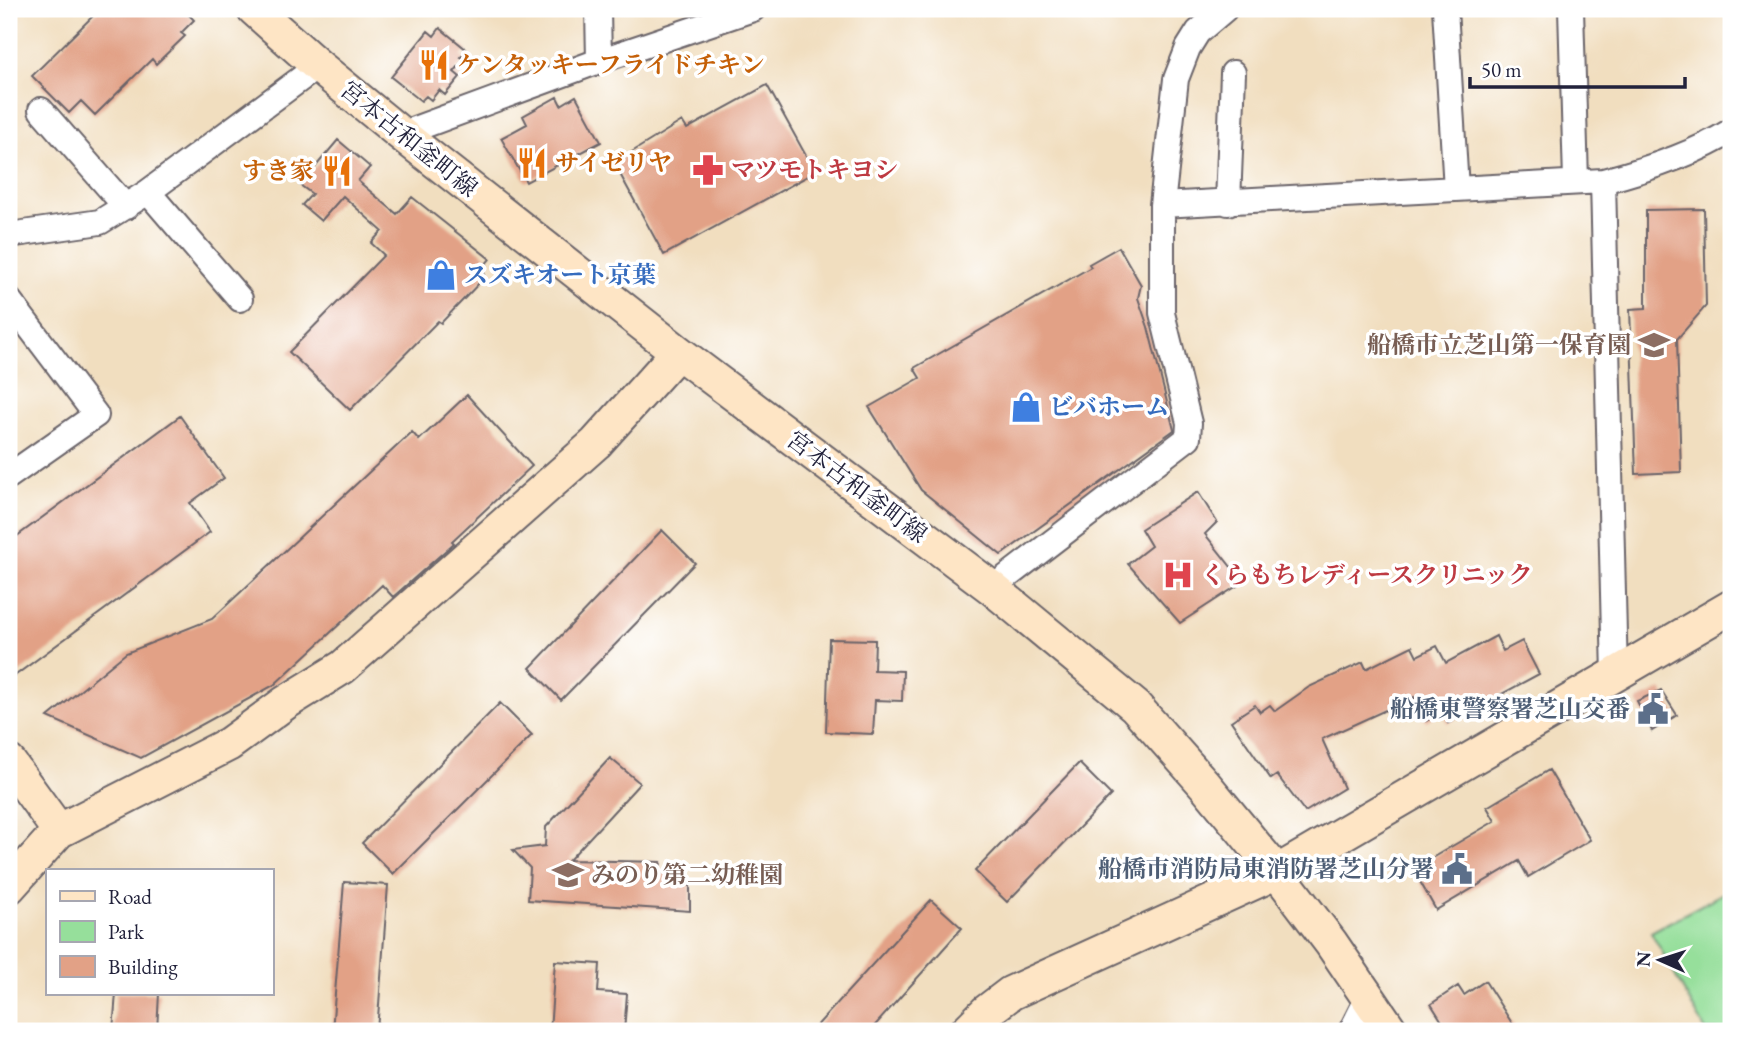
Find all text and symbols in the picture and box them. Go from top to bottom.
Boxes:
scale bar [1470,46,1686,90]
restaurant icon: ケンタッキーフライドチキン [417,48,451,82]
place label: ケンタッキーフライドチキン [457,49,765,80]
text: 50 m [1481,56,1522,83]
street label: 宮本古和釜町線 [334,74,484,204]
restaurant icon: サイゼリヤ [515,146,549,180]
place label: サイゼリヤ [555,147,672,178]
pharmacy icon: マツモトキヨシ [691,153,725,187]
restaurant icon: すき家 [320,154,354,188]
place label: マツモトキヨシ [731,154,898,185]
place label: すき家 [242,155,314,186]
shop icon: スズキオート京葉 [424,258,458,292]
place label: スズキオート京葉 [464,259,656,290]
school or university icon: 船橋市立芝山第一保育園 [1637,328,1671,362]
place label: 船橋市立芝山第一保育園 [1367,329,1631,360]
shop icon: ビバホーム [1009,390,1043,424]
place label: ビバホーム [1049,391,1169,422]
street label: 宮本古和釜町線 [781,424,934,550]
hospital icon: くらもちレディースクリニック [1161,558,1195,592]
place label: くらもちレディースクリニック [1201,559,1532,590]
public building icon: 船橋東警察署芝山交番 [1636,692,1670,726]
place label: 船橋東警察署芝山交番 [1390,693,1630,724]
public building icon: 船橋市消防局東消防署芝山分署 [1440,852,1474,886]
place label: 船橋市消防局東消防署芝山分署 [1098,853,1434,884]
school or university icon: みのり第二幼稚園 [551,858,585,892]
place label: みのり第二幼稚園 [591,859,783,890]
legend [46,869,273,995]
text: Road [108,883,152,910]
text: Park [108,918,145,945]
north arrow [1624,925,1694,995]
text: N [1631,950,1656,967]
text: Building [108,953,178,980]

